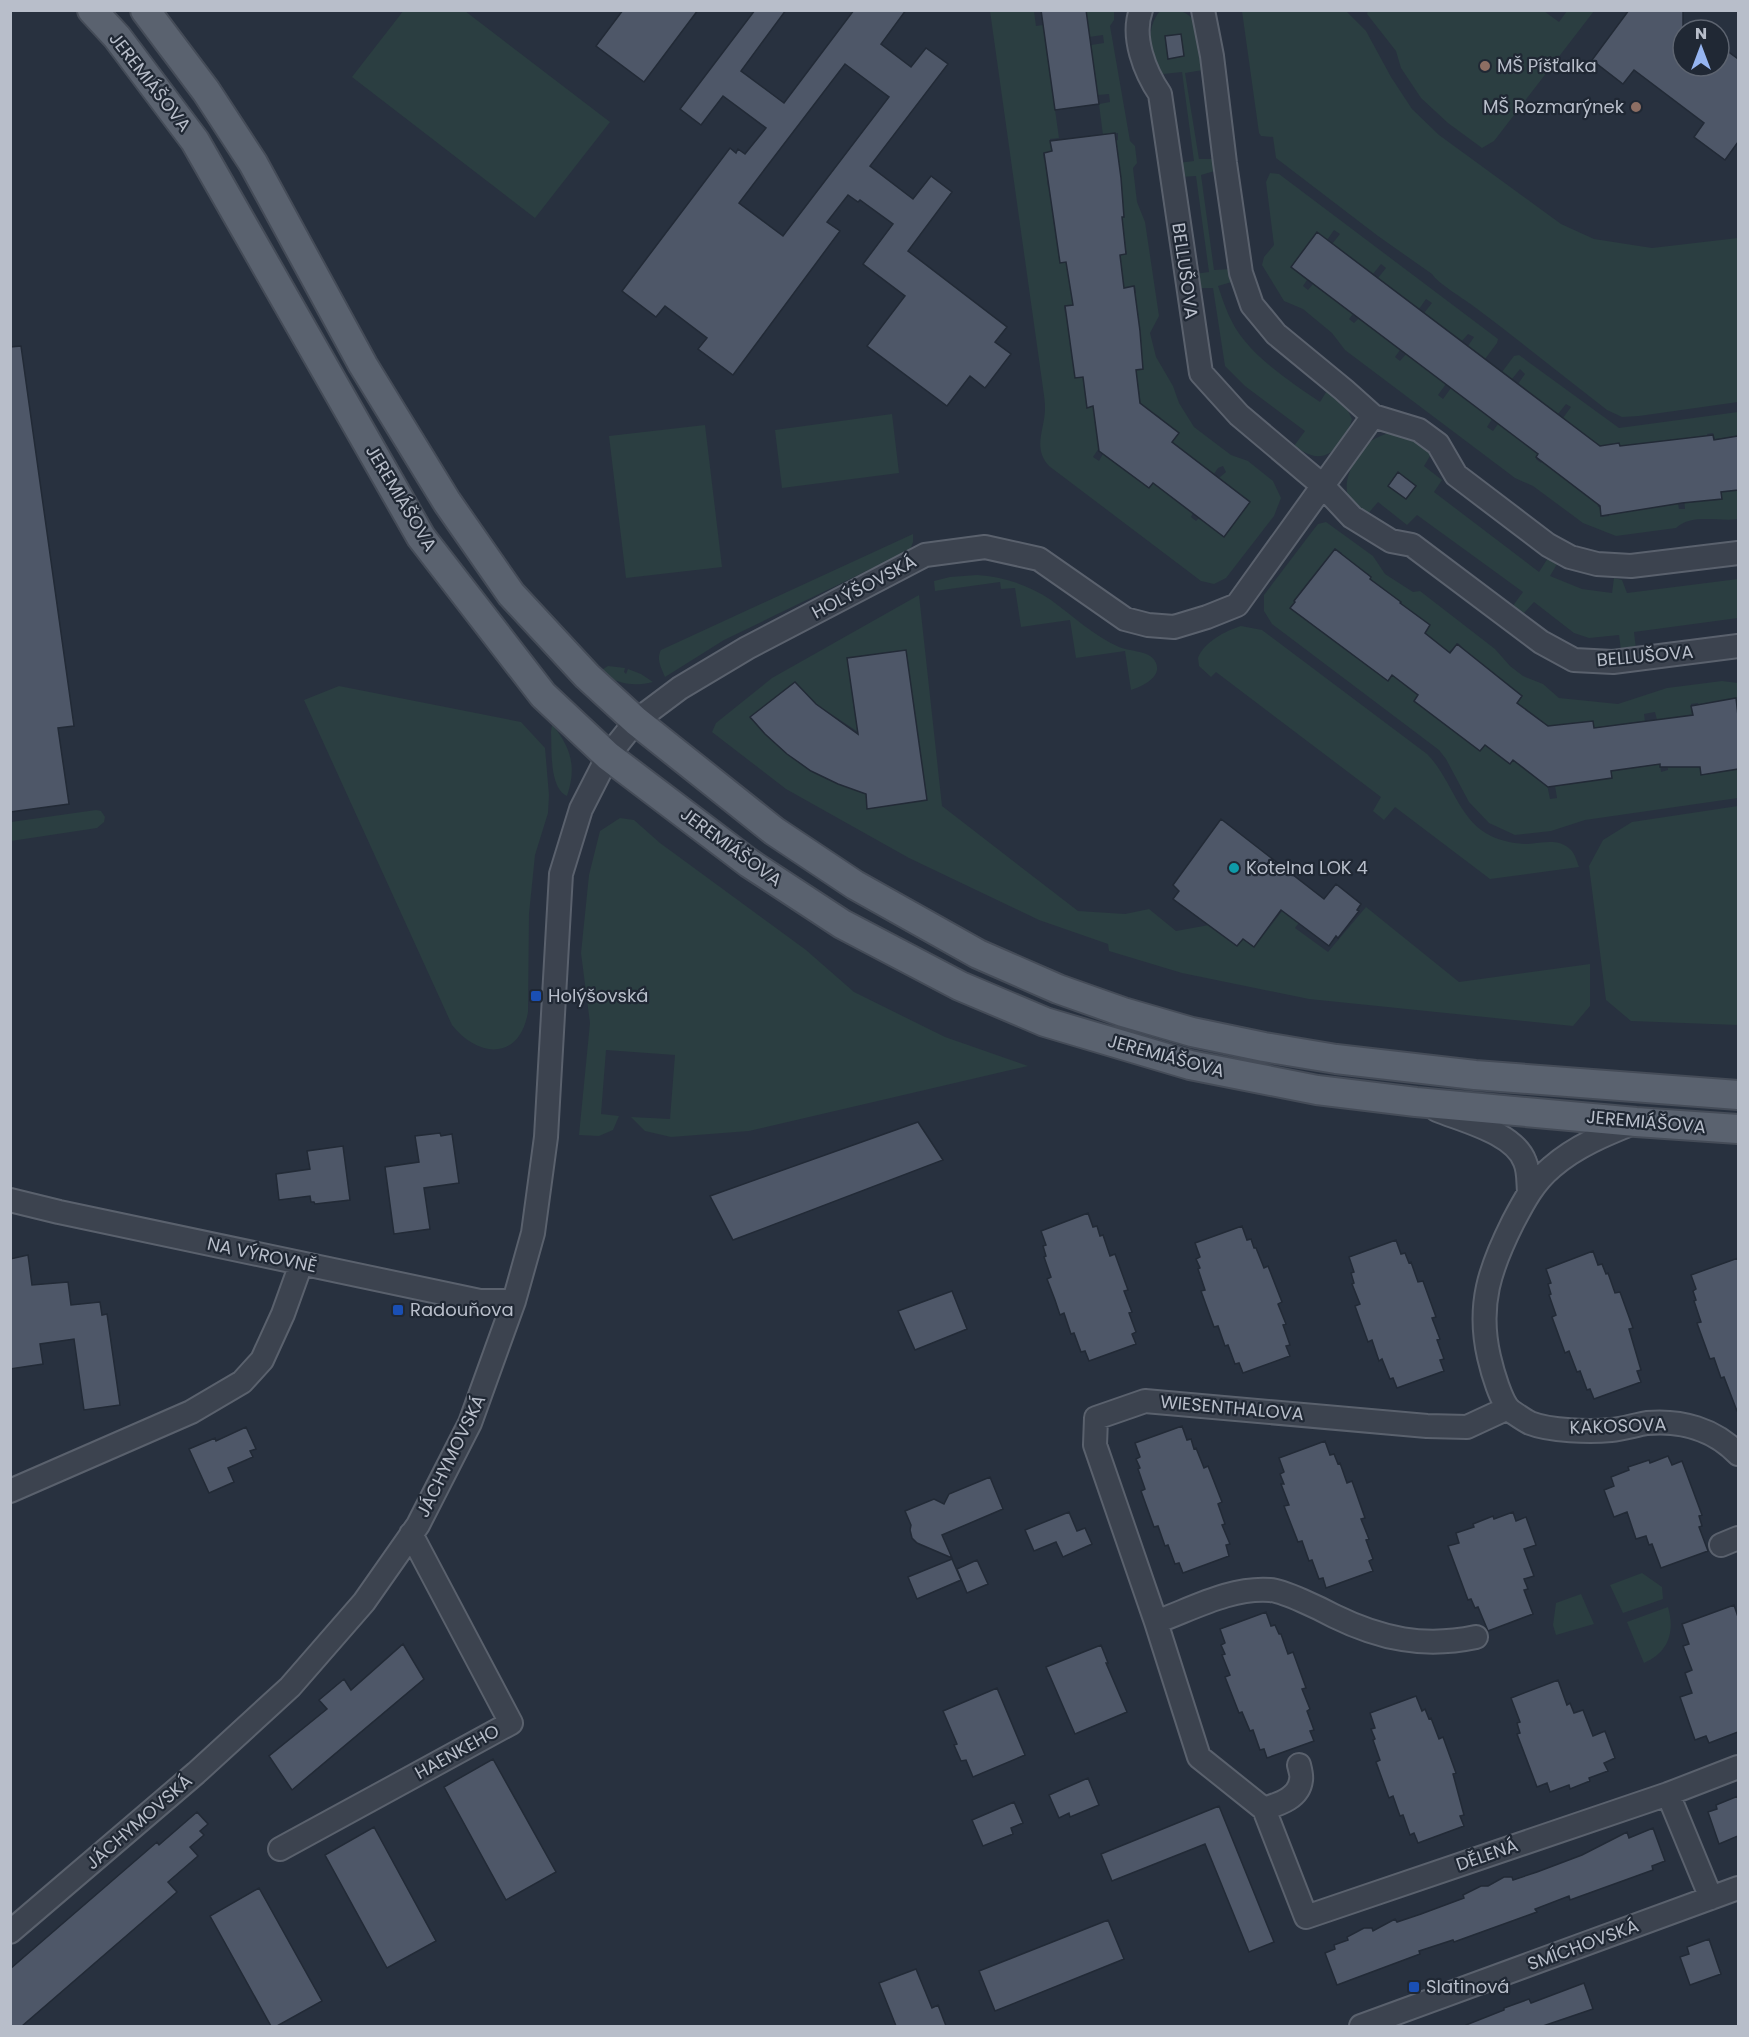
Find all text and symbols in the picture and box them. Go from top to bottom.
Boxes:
north arrow [1671,18,1731,78]
text: N [1695,22,1707,45]
street label: JEREMIÁŠOVA [104,27,197,137]
place label: MŠ Píšťalka [1497,53,1597,78]
marker: MŠ Píšťalka [1478,59,1492,73]
place label: MŠ Rozmarýnek [1483,94,1625,119]
marker: MŠ Rozmarýnek [1629,100,1643,114]
street label: BELLUŠOVA [1166,221,1205,321]
street label: JEREMIÁŠOVA [360,440,443,556]
street label: HOLÝŠOVSKÁ [807,548,921,625]
street label: BELLUŠOVA [1596,639,1694,672]
street label: JEREMIÁŠOVA [675,801,787,892]
place label: Kotelna LOK 4 [1246,855,1368,880]
marker: Kotelna LOK 4 [1227,861,1241,875]
place label: Holýšovská [548,983,648,1008]
marker: Holýšovská [529,989,543,1003]
street label: JEREMIÁŠOVA [1105,1028,1227,1083]
street label: JEREMIÁŠOVA [1585,1104,1707,1139]
street label: NA VÝROVNĚ [205,1231,319,1278]
place label: Radouňova [410,1297,514,1322]
marker: Radouňova [391,1303,405,1317]
street label: WIESENTHALOVA [1159,1389,1305,1426]
street label: JÁCHYMOVSKÁ [410,1390,491,1521]
street label: KAKOSOVA [1569,1411,1667,1440]
street label: HAENKEHO [410,1718,504,1785]
street label: JÁCHYMOVSKÁ [80,1768,197,1875]
street label: DĚLENÁ [1453,1832,1521,1877]
street label: SMÍCHOVSKÁ [1524,1913,1642,1976]
place label: Slatinová [1426,1974,1509,1999]
marker: Slatinová [1407,1980,1421,1994]

